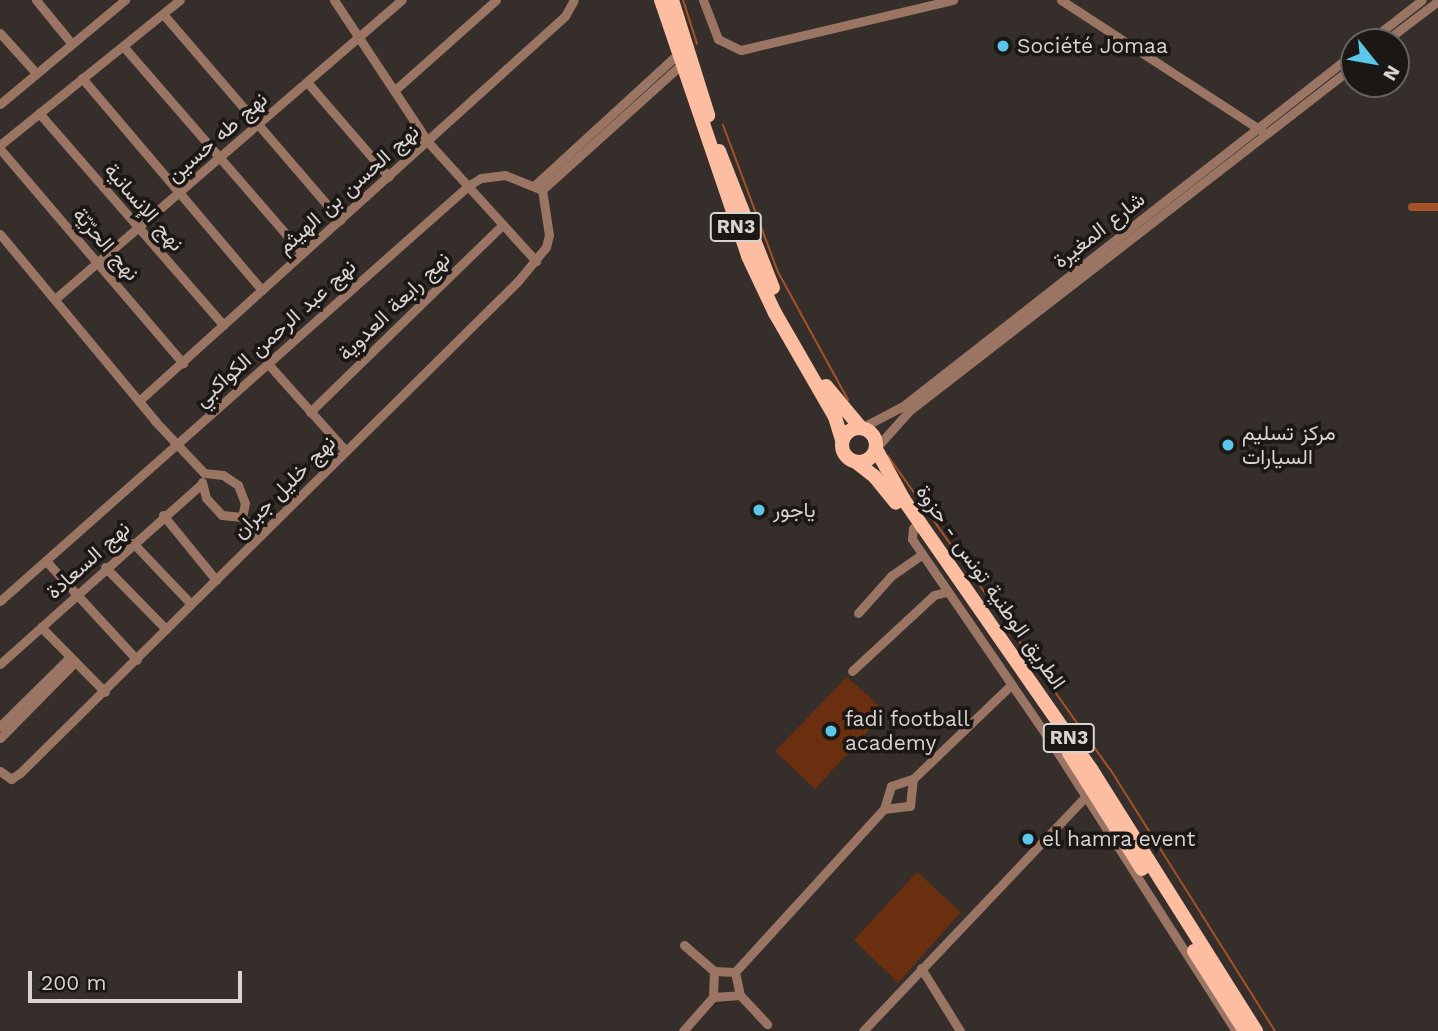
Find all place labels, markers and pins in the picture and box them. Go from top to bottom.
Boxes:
place label: Société Jomaa [1017,33,1168,59]
marker: Société Jomaa [995,38,1011,54]
place label: مركز تسليم السيارات [1242,420,1336,470]
marker: مركز تسليم السيارات [1220,437,1236,453]
place label: ياجور [773,497,816,523]
marker: ياجور [751,502,767,518]
place label: fadi football academy [845,706,970,756]
marker: fadi football academy [823,723,839,739]
place label: el hamra event [1042,826,1196,852]
marker: el hamra event [1020,831,1036,847]

